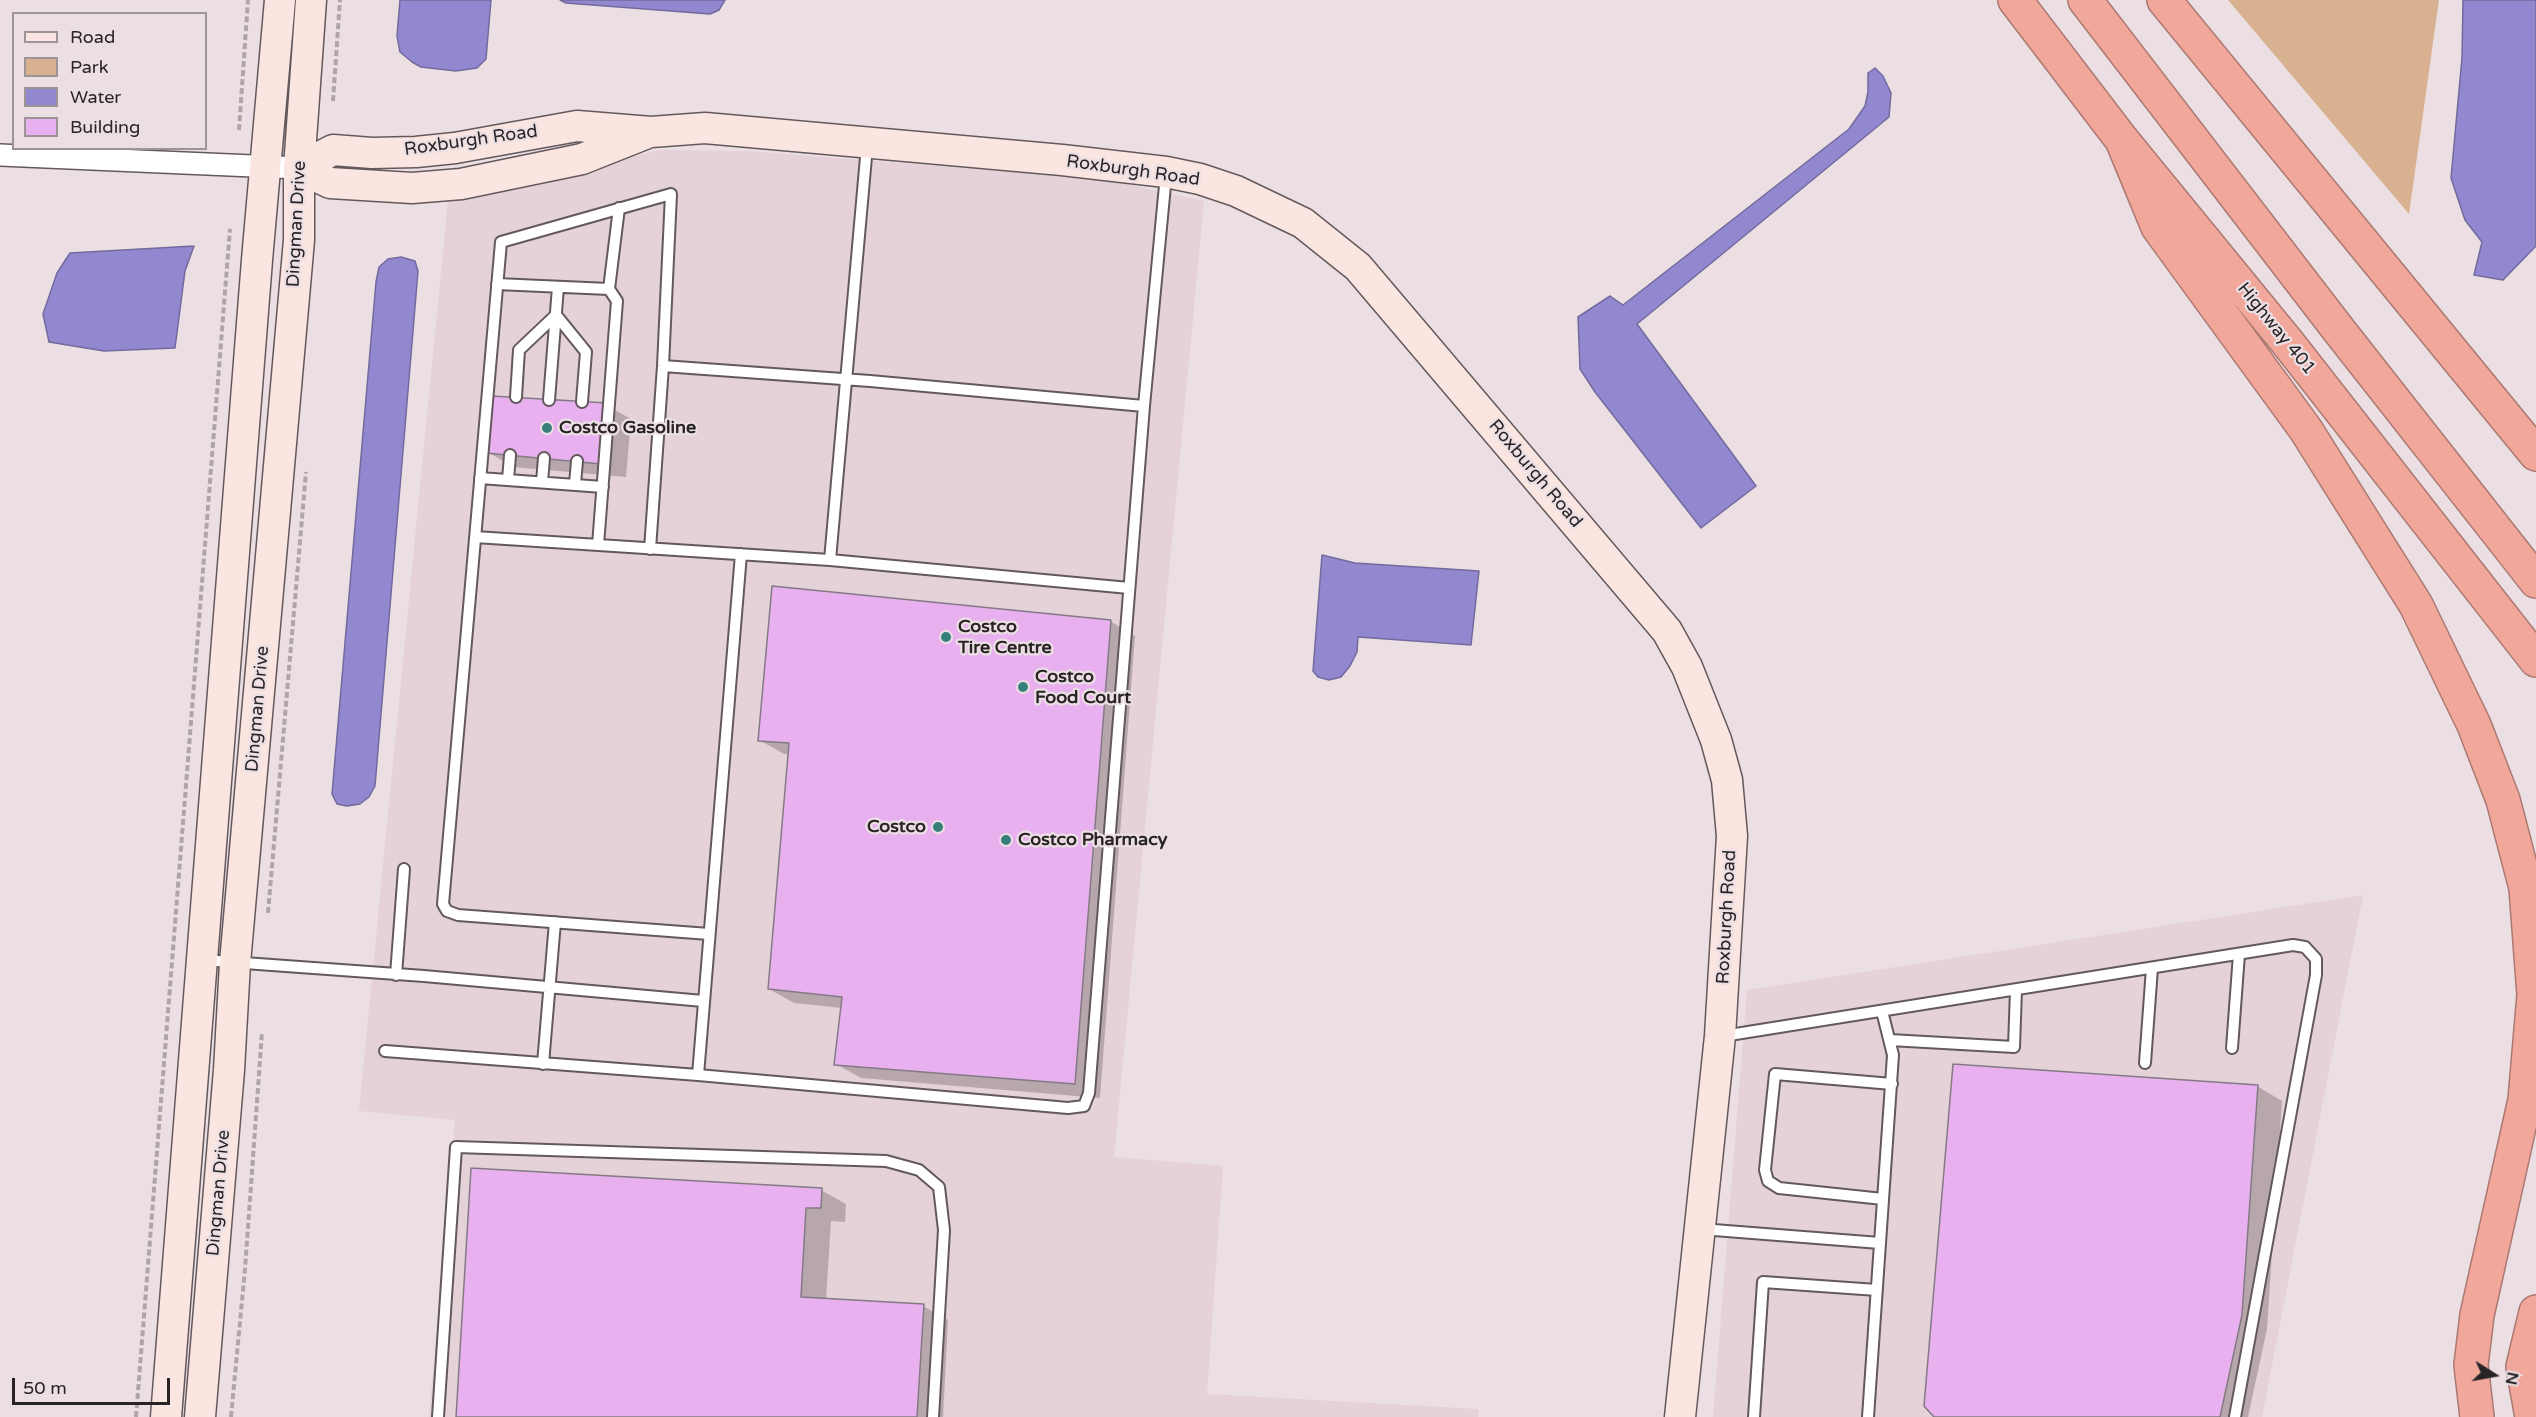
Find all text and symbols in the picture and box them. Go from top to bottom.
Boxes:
legend [12,12,207,150]
text: Road [70,26,115,48]
text: Park [70,56,108,78]
text: Water [70,86,121,108]
text: Building [70,116,140,138]
street label: Roxburgh Road [403,121,539,161]
street label: Roxburgh Road [1065,151,1201,191]
street label: Dingman Drive [283,160,311,288]
street label: Highway 401 [2232,279,2320,379]
street label: Roxburgh Road [1484,416,1586,532]
place label: Costco Gasoline [559,417,696,439]
marker: Costco Gasoline [540,421,554,435]
place label: Costco Tire Centre [958,616,1052,658]
marker: Costco Tire Centre [939,630,953,644]
street label: Dingman Drive [242,645,274,773]
place label: Costco Food Court [1035,666,1131,708]
marker: Costco Food Court [1016,680,1030,694]
place label: Costco [867,816,926,838]
marker: Costco [931,820,945,834]
place label: Costco Pharmacy [1018,829,1167,851]
marker: Costco Pharmacy [999,833,1013,847]
street label: Roxburgh Road [1713,849,1741,985]
street label: Dingman Drive [203,1129,235,1257]
north arrow [2464,1345,2524,1405]
scale bar [15,1366,172,1404]
text: N [2501,1370,2523,1387]
text: 50 m [23,1377,67,1399]

